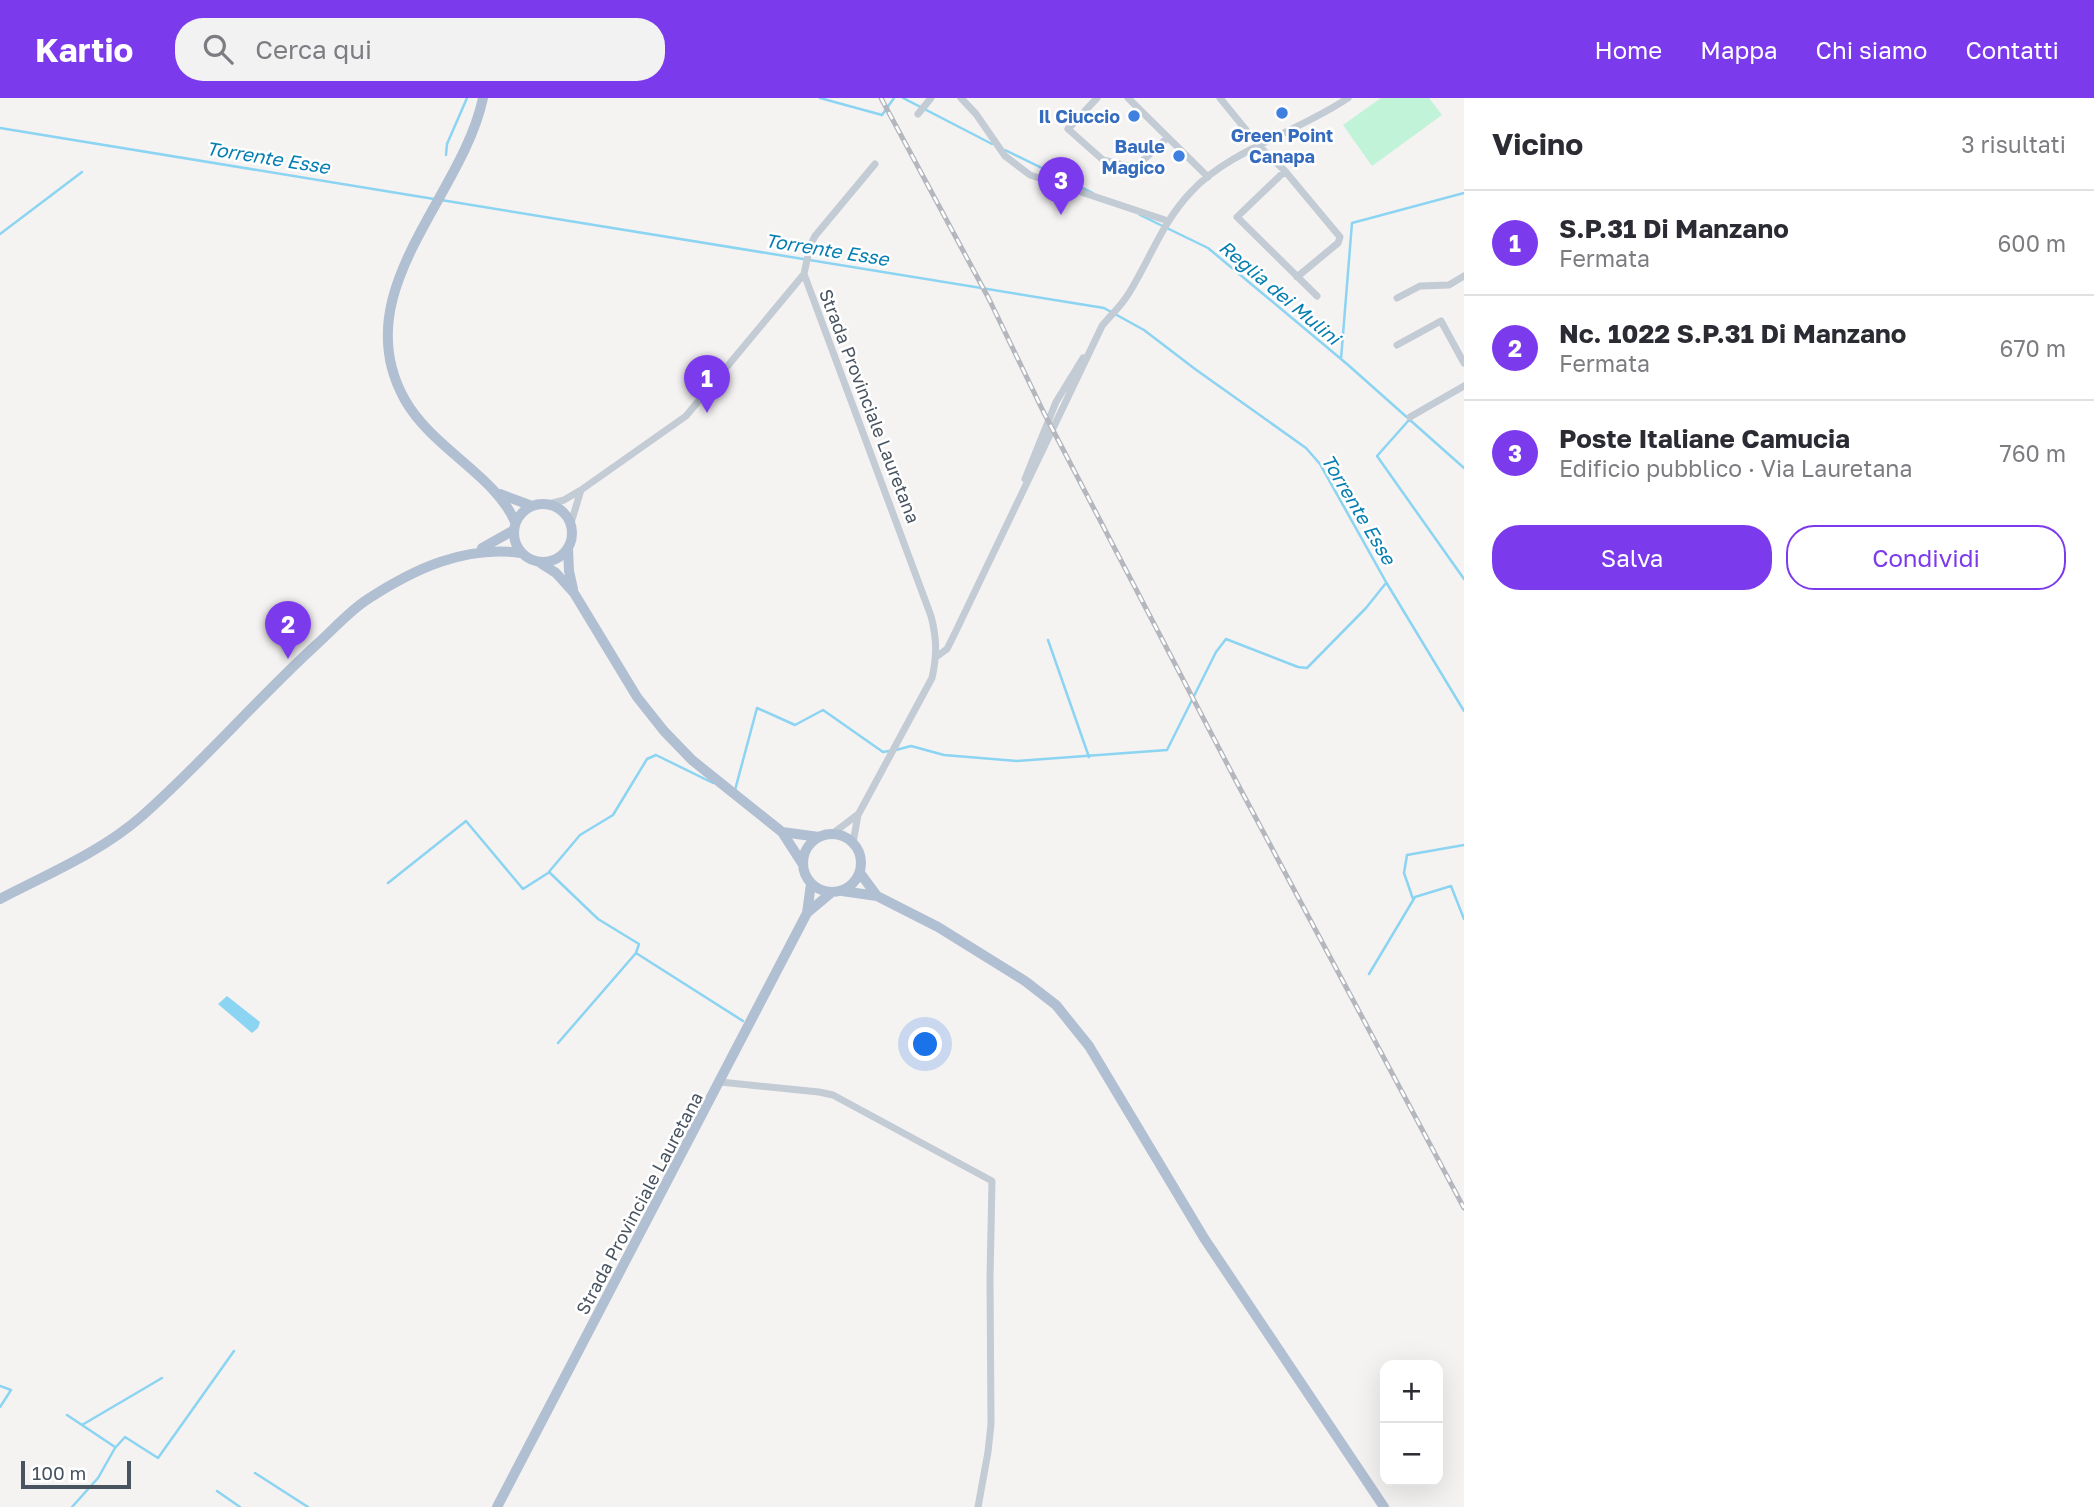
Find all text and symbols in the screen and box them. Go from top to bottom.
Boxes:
search box [175,18,665,81]
text: Kartio [35,30,133,69]
icon: search [199,30,237,68]
text: Cerca qui [255,34,372,65]
text: Home [1594,35,1662,64]
text: Mappa [1700,35,1778,64]
text: Chi siamo [1816,35,1927,64]
text: Contatti [1965,35,2059,64]
place label: Il Ciuccio [1038,105,1120,127]
marker: Green Point Canapa [1274,105,1290,121]
marker: Il Ciuccio [1126,108,1142,124]
place label: Green Point Canapa [1231,124,1333,167]
text: Vicino [1492,126,1583,162]
text: 3 risultati [1961,130,2066,158]
place label: Baule Magico [1101,135,1165,178]
water label: Torrente Esse [205,136,333,178]
marker: Baule Magico [1171,148,1187,164]
pin: 3 [1038,157,1084,215]
text: S.P.31 Di Manzano [1559,213,1789,244]
water label: Torrente Esse [764,228,892,270]
text: 1 [1509,229,1521,257]
text: 600 m [1997,229,2066,257]
water label: Reglia dei Mulini [1215,235,1346,350]
text: Fermata [1559,244,1650,272]
street label: Strada Provinciale Lauretana [815,286,925,526]
text: Nc. 1022 S.P.31 Di Manzano [1559,318,1906,349]
text: 2 [1508,334,1522,362]
text: 670 m [2000,334,2066,362]
text: Fermata [1559,349,1650,377]
pin: 1 [684,355,730,413]
text: Poste Italiane Camucia [1559,423,1850,454]
text: 3 [1508,439,1522,467]
text: 760 m [2000,439,2066,467]
water label: Torrente Esse [1317,450,1402,570]
text: Edificio pubblico · Via Lauretana [1559,454,1913,482]
button: Salva [1492,525,1772,590]
button: Condividi [1786,525,2066,590]
pin: 2 [265,601,311,659]
your location [908,1027,942,1061]
street label: Strada Provinciale Lauretana [571,1088,707,1318]
map controls [1380,1360,1443,1486]
button: + [1380,1360,1443,1423]
button: − [1380,1423,1443,1486]
scale bar [21,1458,131,1490]
text: 100 m [32,1461,86,1484]

